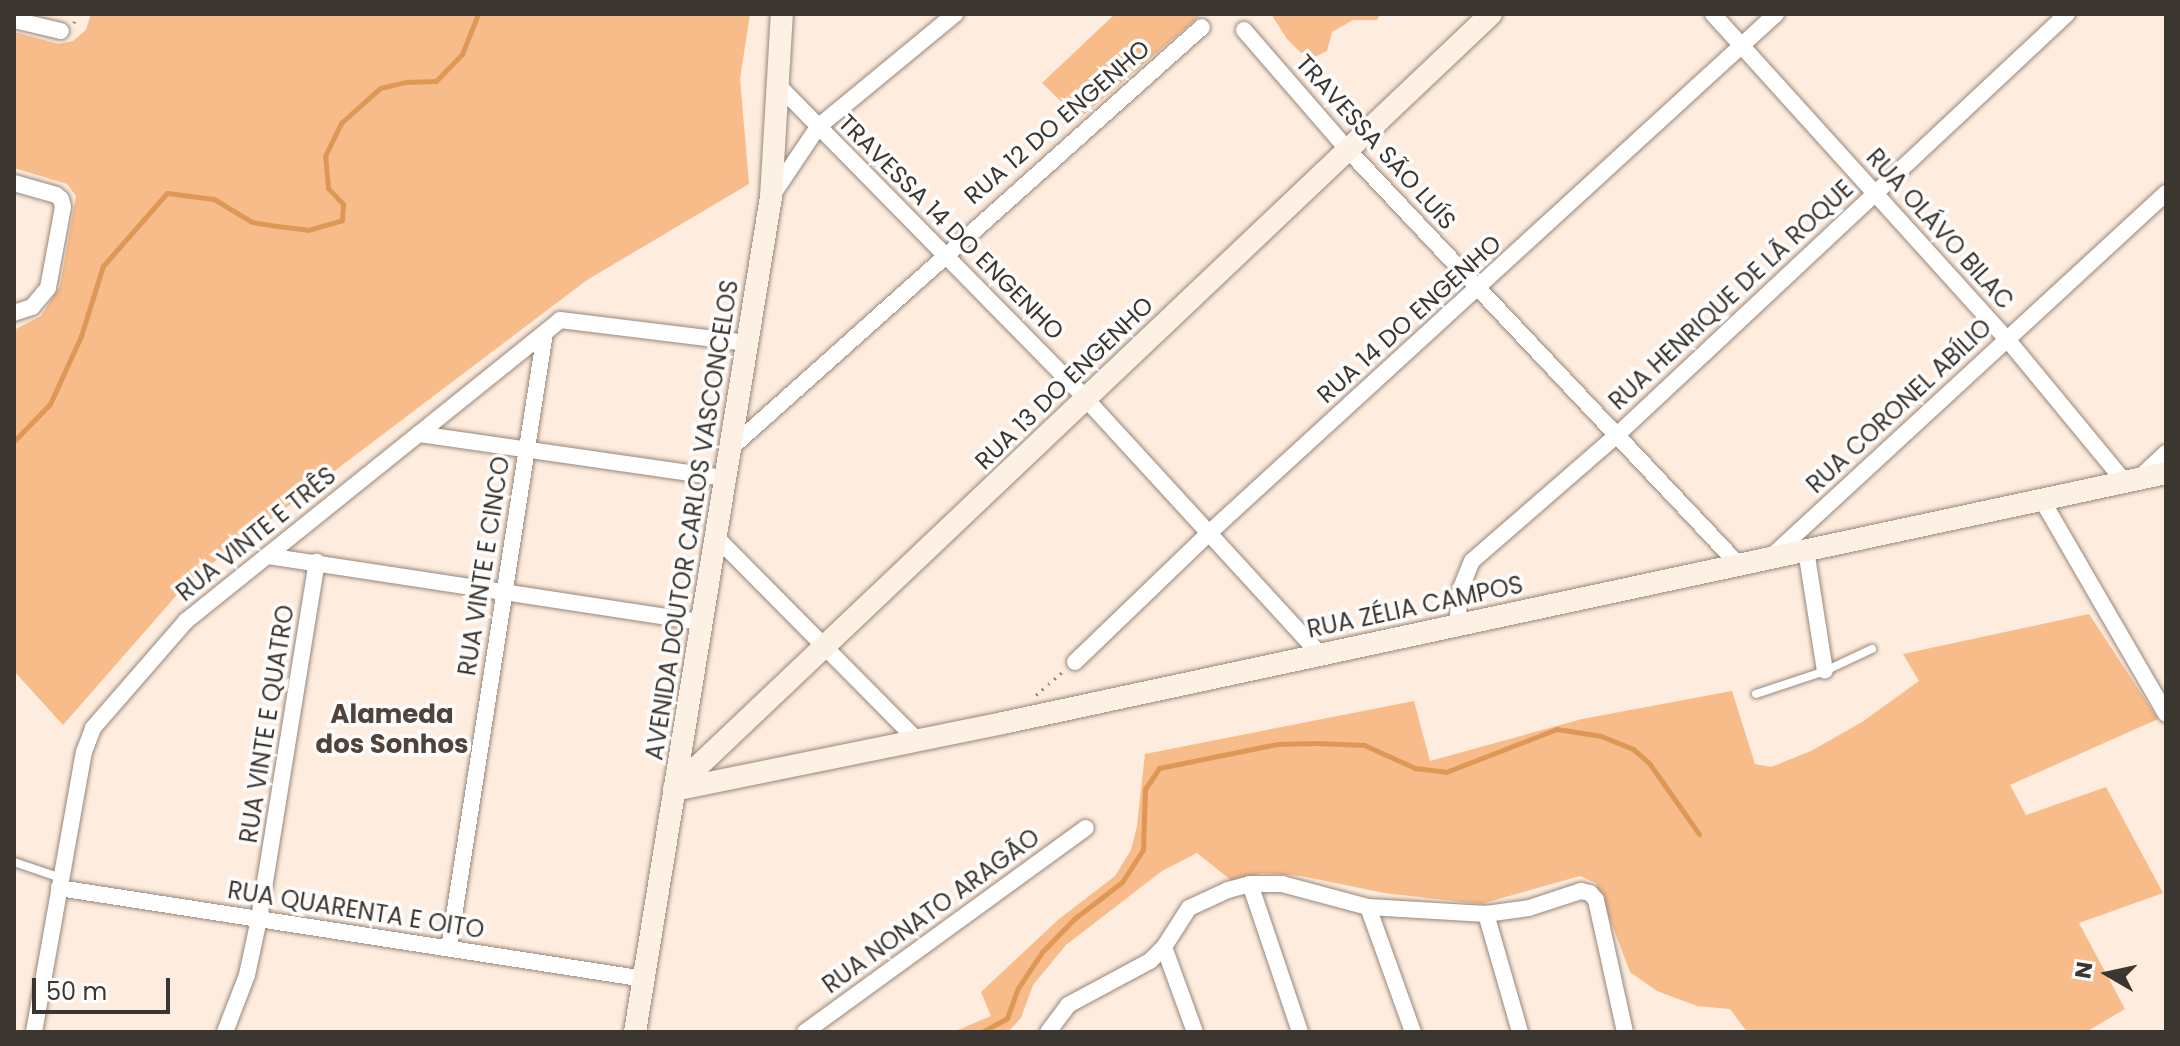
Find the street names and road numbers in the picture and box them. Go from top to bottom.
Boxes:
street label: RUA 12 DO ENGENHO [958,34,1156,210]
street label: TRAVESSA SÃO LUÍS [1290,49,1462,235]
street label: TRAVESSA 14 DO ENGENHO [832,108,1070,346]
street label: RUA OLÁVO BILAC [1860,143,2020,315]
street label: RUA HENRIQUE DE LÃ ROQUE [1603,174,1859,416]
street label: RUA 14 DO ENGENHO [1311,229,1507,409]
street label: AVENIDA DOUTOR CARLOS VASCONCELOS [640,278,744,762]
street label: RUA 13 DO ENGENHO [969,291,1159,475]
street label: RUA CORONEL ABÍLIO [1801,313,1997,499]
street label: RUA VINTE E CINCO [452,454,516,678]
street label: RUA VINTE E TRÊS [170,461,342,607]
street label: RUA ZÉLIA CAMPOS [1305,570,1525,644]
street label: RUA VINTE E QUATRO [234,603,300,845]
street label: RUA NONATO ARAGÃO [817,823,1045,999]
street label: RUA QUARENTA E OITO [226,875,486,945]

